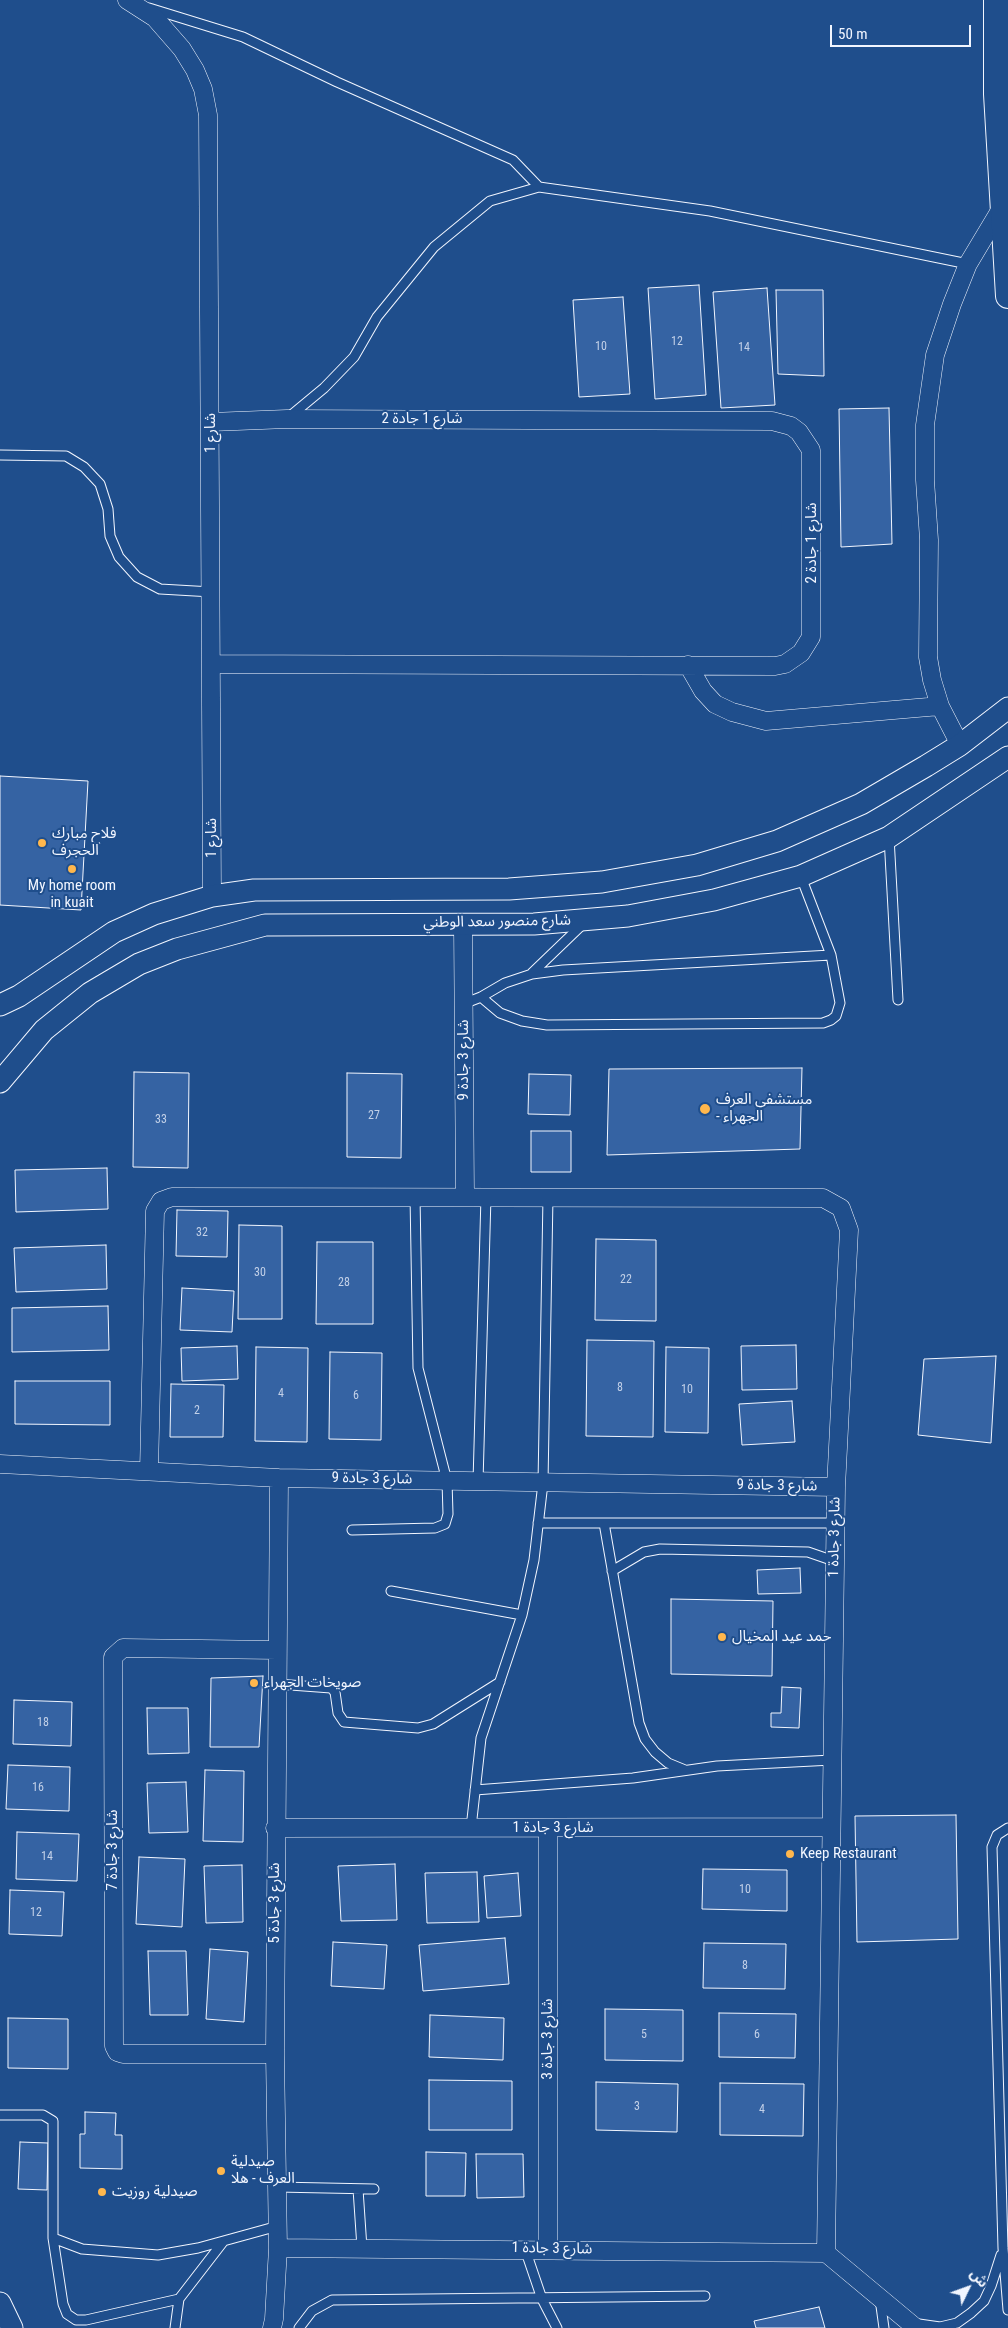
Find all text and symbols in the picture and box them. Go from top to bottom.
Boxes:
scale bar [833,15,974,47]
text: 50 m [838,25,868,43]
house number: 12 [671,335,683,349]
house number: 10 [595,340,607,354]
house number: 14 [738,341,750,355]
street label: شارع 1 جادة 2 [382,410,462,428]
street label: شارع 1 [202,413,220,453]
street label: شارع 1 جادة 2 [803,503,821,583]
street label: شارع 1 [203,818,221,858]
place label: فلاح مبارك الحجرف [52,825,116,860]
marker: فلاح مبارك الحجرف [36,837,48,849]
marker: My home room in kuait [66,863,78,875]
place label: My home room in kuait [28,877,116,912]
street label: شارع منصور سعد الوطني [423,912,571,932]
street label: شارع 3 جادة 9 [455,1020,473,1100]
place label: مستشفى العرف - الجهراء [716,1091,812,1126]
marker: مستشفى العرف - الجهراء [698,1102,712,1116]
house number: 27 [368,1109,380,1123]
house number: 33 [155,1113,167,1127]
house number: 32 [196,1226,208,1240]
house number: 30 [254,1266,266,1280]
house number: 22 [620,1273,632,1287]
house number: 28 [338,1276,350,1290]
house number: 8 [617,1381,623,1395]
house number: 10 [681,1383,693,1397]
house number: 4 [278,1387,284,1401]
house number: 6 [353,1389,359,1403]
house number: 2 [194,1404,200,1418]
street label: شارع 3 جادة 9 [331,1469,413,1489]
street label: شارع 3 جادة 9 [736,1476,818,1496]
street label: شارع 3 جادة 1 [825,1496,845,1578]
place label: حمد عيد المخيال [732,1628,832,1646]
marker: حمد عيد المخيال [716,1631,728,1643]
place label: صويخات الجهراء [264,1674,361,1692]
marker: صويخات الجهراء [248,1677,260,1689]
house number: 18 [37,1716,49,1730]
house number: 16 [32,1781,44,1795]
street label: شارع 3 جادة 7 [104,1810,122,1890]
street label: شارع 3 جادة 1 [513,1819,593,1837]
place label: Keep Restaurant [800,1845,897,1863]
marker: Keep Restaurant [784,1848,796,1860]
house number: 14 [41,1850,53,1864]
street label: شارع 3 جادة 5 [266,1863,284,1943]
house number: 10 [739,1883,751,1897]
house number: 12 [30,1906,42,1920]
house number: 8 [742,1959,748,1973]
street label: شارع 3 جادة 3 [539,1999,557,2079]
house number: 5 [641,2028,647,2042]
house number: 6 [754,2028,760,2042]
house number: 3 [634,2100,640,2114]
house number: 4 [759,2103,765,2117]
place label: صيدلية العرف - هلا [231,2153,295,2188]
marker: صيدلية العرف - هلا [215,2165,227,2177]
place label: صيدلية روزيت [112,2183,197,2201]
marker: صيدلية روزيت [96,2186,108,2198]
street label: شارع 3 جادة 1 [511,2239,593,2259]
north arrow [943,2263,993,2313]
text: ش [967,2265,992,2290]

